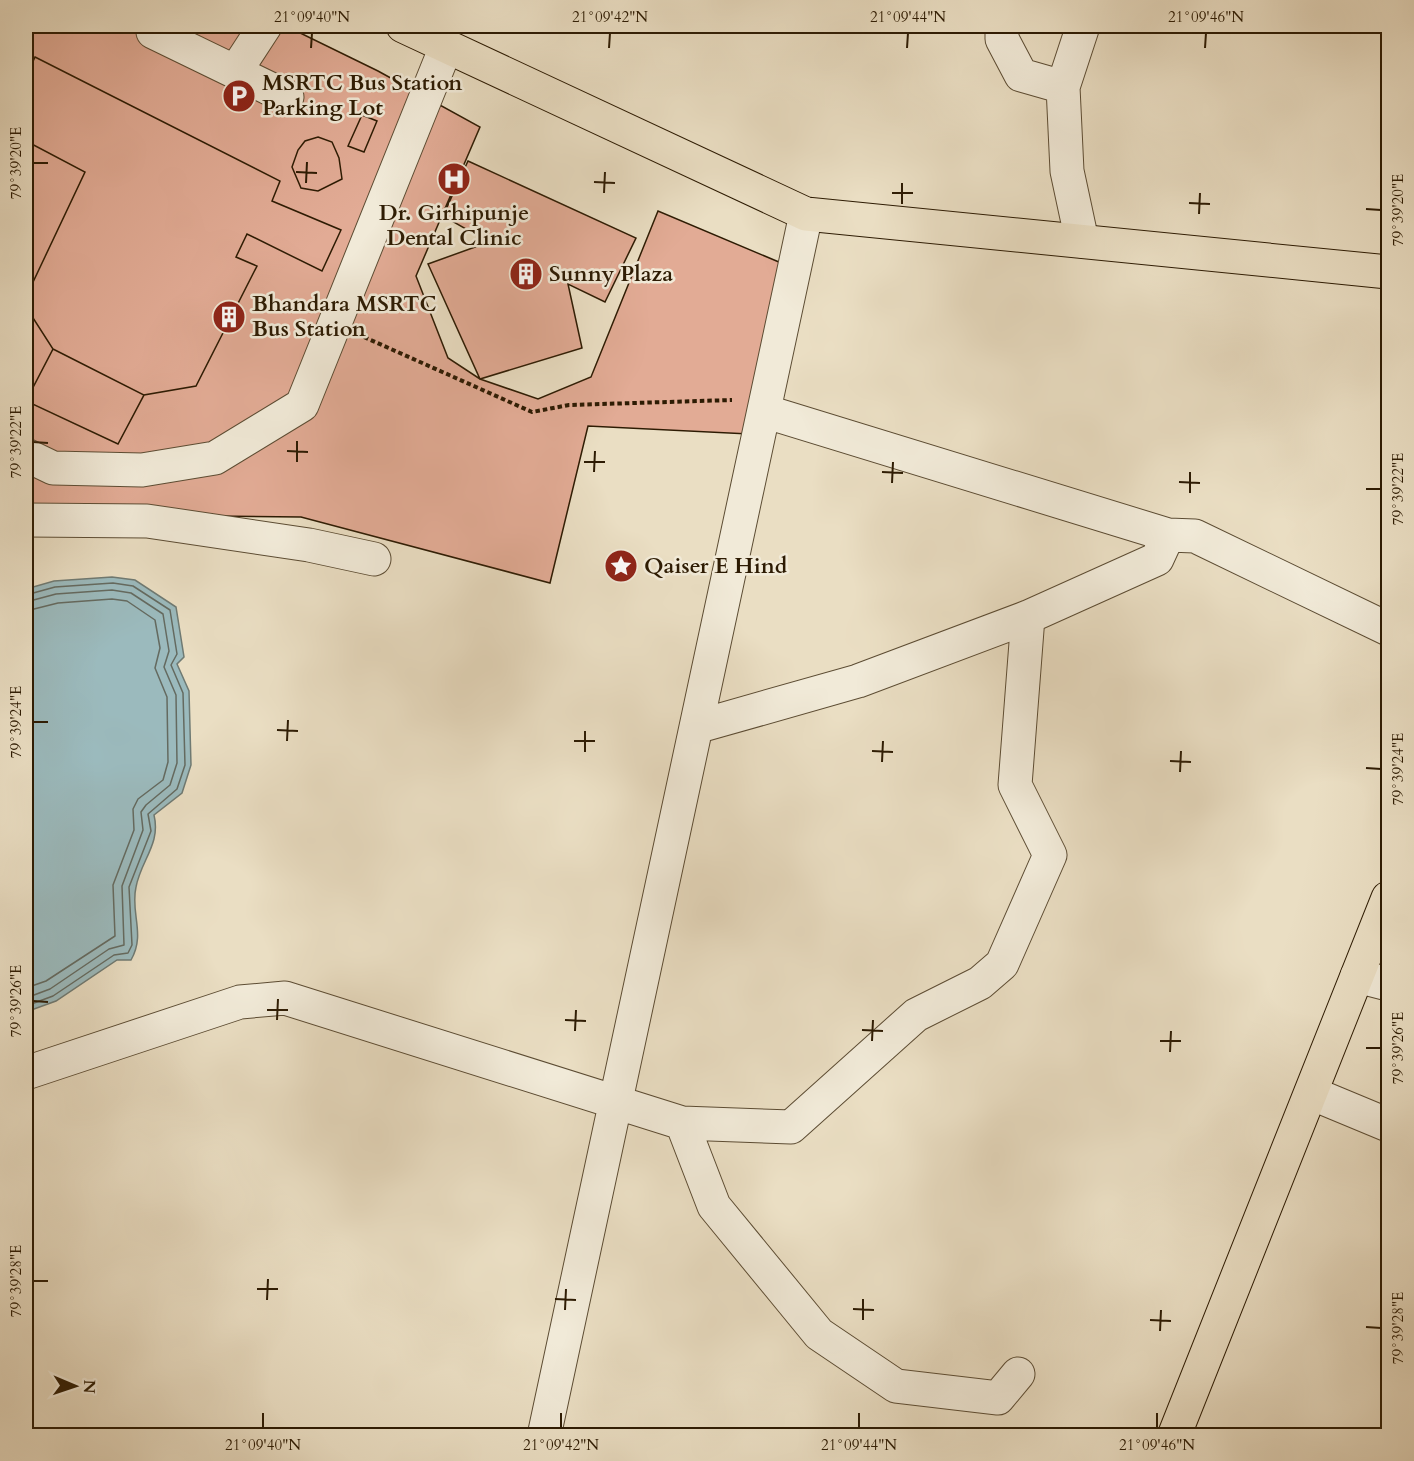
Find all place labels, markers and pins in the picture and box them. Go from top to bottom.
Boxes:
place label: MSRTC Bus Station Parking Lot [262,68,462,123]
parking icon: MSRTC Bus Station Parking Lot [221,78,257,114]
hospital icon: Dr. Girhipunje Dental Clinic [436,161,472,197]
place label: Dr. Girhipunje Dental Clinic [379,198,529,253]
building icon: Sunny Plaza [508,256,544,292]
place label: Sunny Plaza [549,259,673,289]
place label: Bhandara MSRTC Bus Station [252,289,437,344]
building icon: Bhandara MSRTC Bus Station [211,299,247,335]
place icon: Qaiser E Hind [603,548,639,584]
place label: Qaiser E Hind [644,551,788,581]

